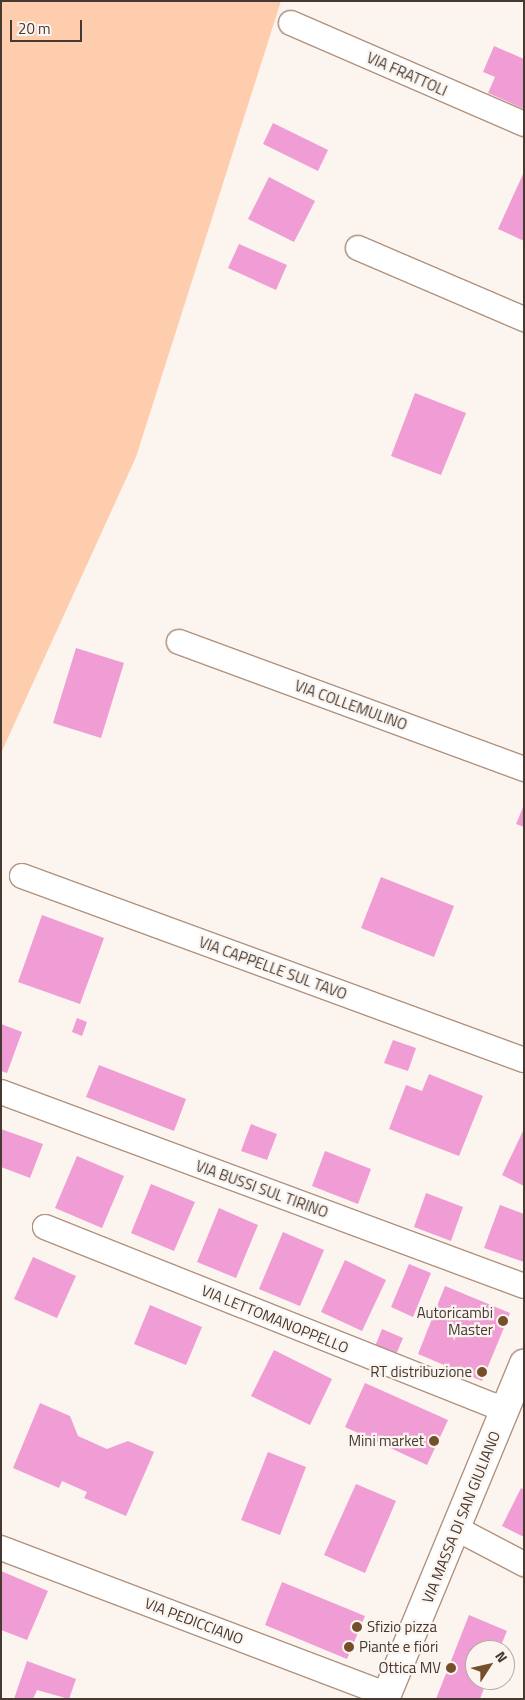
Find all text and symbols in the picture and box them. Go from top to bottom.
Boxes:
scale bar [12,10,85,42]
text: 20 m [18,17,51,40]
street label: VIA FRATTOLI [364,48,450,100]
street label: VIA COLLEMULINO [292,676,410,734]
street label: VIA CAPPELLE SUL TAVO [197,933,349,1003]
street label: VIA BUSSI SUL TIRINO [193,1157,331,1221]
street label: VIA LETTOMANOPPELLO [199,1281,351,1357]
place label: Autoricambi Master [417,1303,493,1338]
marker: Autoricambi Master [497,1315,509,1327]
place label: RT distribuzione [370,1363,472,1381]
marker: RT distribuzione [476,1366,488,1378]
street label: VIA MASSA DI SAN GIULIANO [418,1428,504,1606]
place label: Mini market [348,1432,424,1450]
marker: Mini market [428,1435,440,1447]
street label: VIA PEDICCIANO [142,1594,246,1648]
place label: Sfizio pizza [367,1618,437,1636]
marker: Sfizio pizza [351,1621,363,1633]
place label: Piante e fiori [359,1638,438,1656]
north arrow [465,1640,515,1690]
marker: Piante e fiori [343,1641,355,1653]
text: N [490,1647,513,1667]
place label: Ottica MV [379,1659,441,1677]
marker: Ottica MV [445,1662,457,1674]

